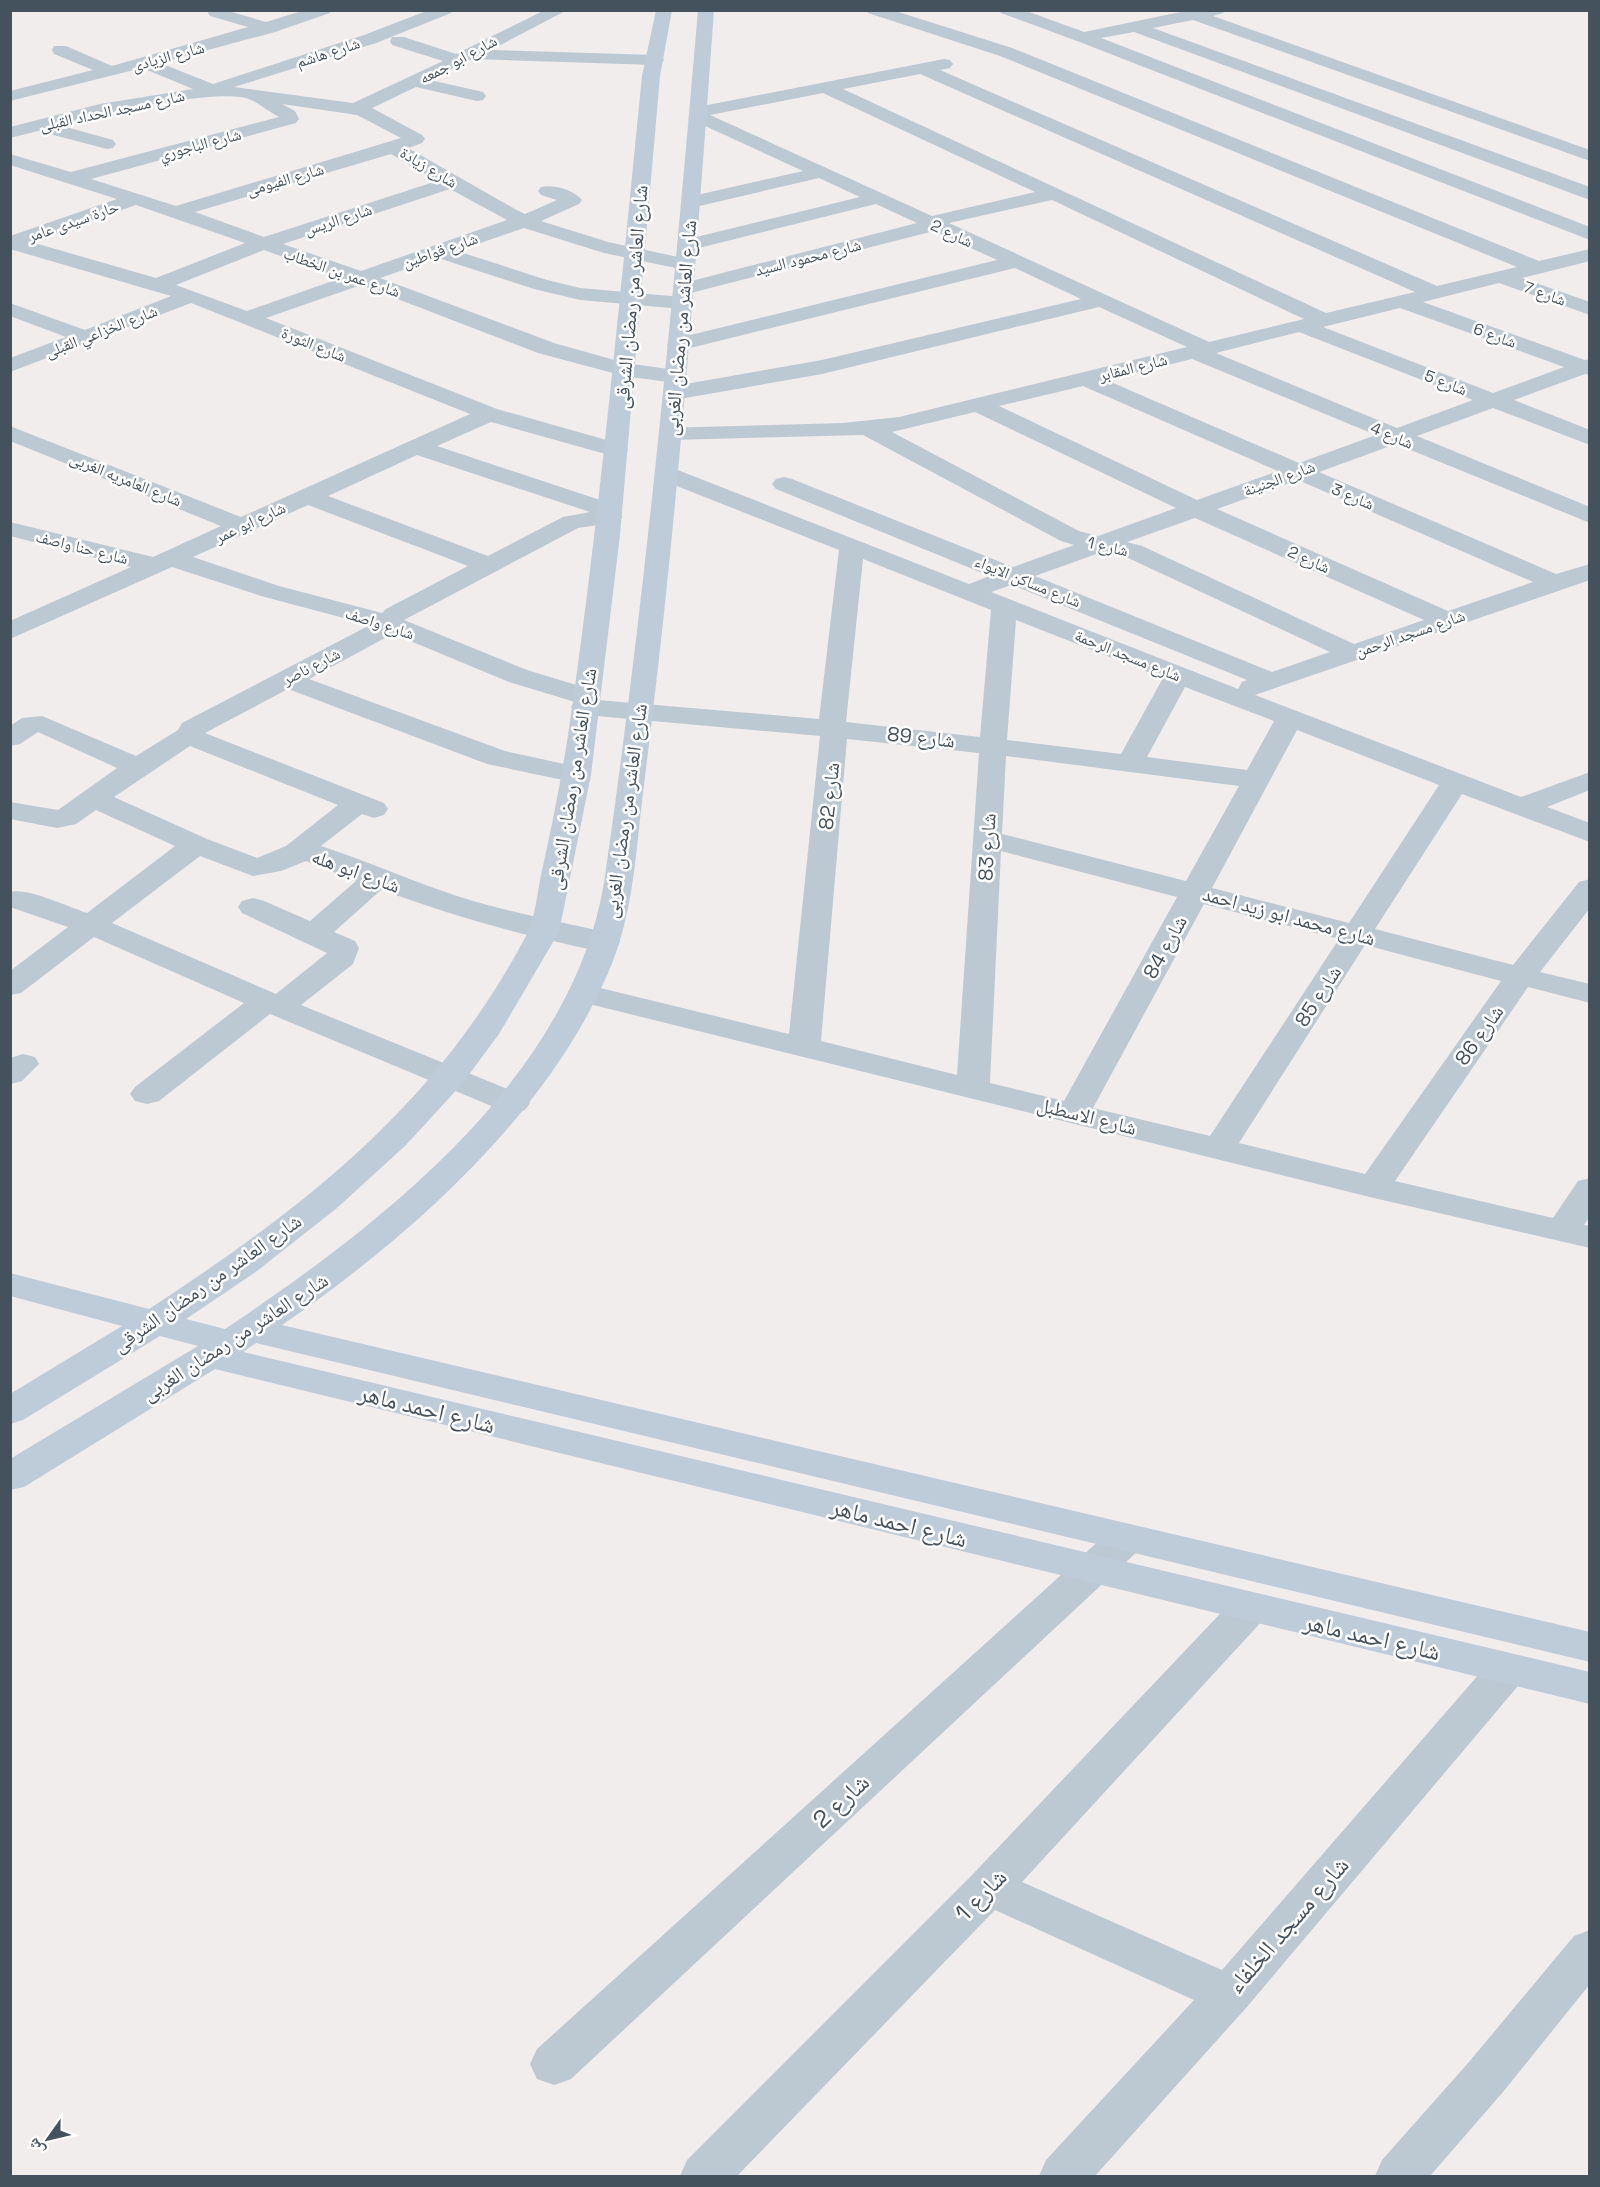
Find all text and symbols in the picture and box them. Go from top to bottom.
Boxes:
street label: شارع ابو جمعه [416,30,501,89]
street label: شارع هاشم [294,32,363,73]
street label: شارع الزيادى [130,37,207,76]
street label: شارع مسجد الحداد القبلى [38,85,187,136]
street label: شارع الباجوري [157,123,244,168]
street label: شارع زيادة [396,142,461,193]
street label: شارع الفيومى [244,158,326,201]
street label: شارع العاشر من رمضان الشرقى [608,184,654,410]
street label: حارة سيدى عامر [24,196,121,247]
street label: شارع الريس [302,199,375,240]
street label: شارع 2 [927,215,976,252]
street label: شارع العاشر من رمضان الغربى [658,219,702,437]
street label: شارع قواطين [400,228,481,273]
street label: شارع محمود السيد [753,234,863,281]
street label: شارع عمر بن الخطاب [281,243,403,302]
street label: شارع 7 [1521,276,1569,311]
street label: شارع الخزاعي القبلى [42,300,161,364]
street label: شارع 6 [1470,318,1519,353]
street label: شارع الثورة [278,322,349,367]
street label: شارع المقابر [1096,349,1169,386]
street label: شارع 5 [1421,365,1470,400]
street label: شارع 4 [1367,417,1416,454]
street label: شارع العامريه الغربى [67,447,185,511]
street label: شارع الجنينة [1240,456,1318,501]
street label: شارع 3 [1328,478,1377,515]
street label: شارع ابو عمر [211,497,289,548]
street label: شارع حنا واصف [33,526,130,569]
street label: شارع 1 [1085,532,1130,561]
street label: شارع 2 [1284,541,1333,578]
street label: شارع مساكن الايواء [972,551,1084,612]
street label: شارع واصف [343,602,417,645]
street label: شارع مسجد الرحمن [1353,605,1468,662]
street label: شارع مسجد الرحمة [1072,625,1184,686]
street label: شارع ناصر [278,643,344,690]
street label: شارع العاشر من رمضان الشرقى [542,666,602,892]
street label: شارع العاشر من رمضان الغربى [597,702,653,920]
street label: شارع 89 [886,721,956,753]
street label: شارع 82 [813,761,845,831]
street label: شارع 83 [972,813,1002,881]
street label: شارع ابو هله [308,843,404,899]
street label: شارع محمد ابو زيد احمد [1200,880,1378,952]
street label: شارع 84 [1137,911,1193,983]
street label: شارع 85 [1289,961,1347,1031]
street label: شارع 86 [1449,1000,1509,1070]
street label: شارع الاسطبل [1035,1091,1139,1141]
street label: شارع العاشر من رمضان الشرقى [108,1208,306,1358]
street label: شارع العاشر من رمضان الغربى [137,1267,333,1407]
street label: شارع احمد ماهر [355,1376,498,1440]
street label: شارع احمد ماهر [827,1490,970,1554]
street label: شارع احمد ماهر [1300,1606,1443,1667]
street label: شارع 2 [806,1767,875,1835]
street label: شارع مسجد الخلفاء [1220,1850,1355,1999]
street label: شارع 1 [948,1862,1013,1928]
north arrow [18,2109,78,2169]
text: ش [23,2134,49,2160]

